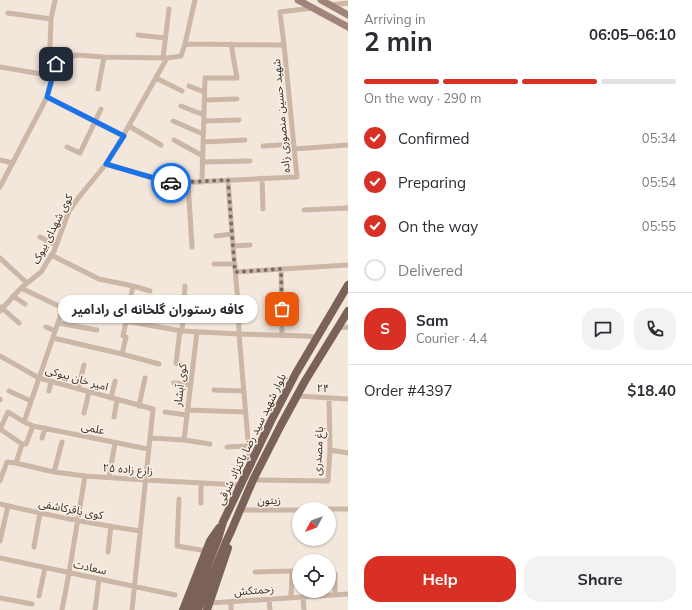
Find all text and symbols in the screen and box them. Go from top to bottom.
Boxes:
text: Arriving in [364,11,426,27]
text: 2 min [364,25,433,58]
text: 06:05–06:10 [589,25,676,44]
pin [39,47,73,81]
icon: home [45,53,67,75]
street label: شهید حسین منصوری زاده [269,58,293,174]
text: On the way · 290 m [364,90,481,106]
icon: check [364,127,386,149]
text: Confirmed [398,129,469,148]
text: 05:34 [642,130,676,146]
courier [151,163,191,203]
icon: check [364,171,386,193]
icon: car [160,172,182,194]
text: Preparing [398,173,466,192]
text: 05:54 [642,174,676,190]
street label: کوی شهدای بیوک [28,191,76,266]
icon: check [364,215,386,237]
text: On the way [398,217,478,236]
text: 05:55 [642,218,676,234]
text: Delivered [398,261,463,280]
pin [265,292,299,326]
callout: کافه رستوران گلخانه ای رادامیر [58,295,258,323]
icon: bag [271,298,293,320]
text: کافه رستوران گلخانه ای رادامیر [72,301,244,317]
button: chat [582,308,624,350]
button: phone [634,308,676,350]
text: Sam [416,311,448,330]
text: S [380,319,390,338]
text: Courier · 4.4 [416,330,487,346]
street label: امیر خان بیوکی [44,362,110,394]
street label: کوی آبشار [170,362,190,408]
street label: بلوار شهید سید رضا پاکنژاد شرقی [213,371,290,507]
street label: ۲۴ [316,381,330,395]
text: Order #4397 [364,381,452,400]
text: $18.40 [627,381,676,400]
street label: علمی [80,419,106,437]
street label: باغ مصدری [310,426,327,476]
street label: زارع زاده ۲۵ [102,460,154,479]
street label: زیتون [257,493,281,507]
street label: کوی باقرکاشفی [37,496,105,522]
north arrow [292,502,336,546]
map controls [292,502,336,598]
button: locate [292,554,336,598]
button: Help [364,556,516,602]
button: Share [524,556,676,602]
street label: سعادت [72,557,108,577]
street label: زحمتکش [234,582,274,598]

